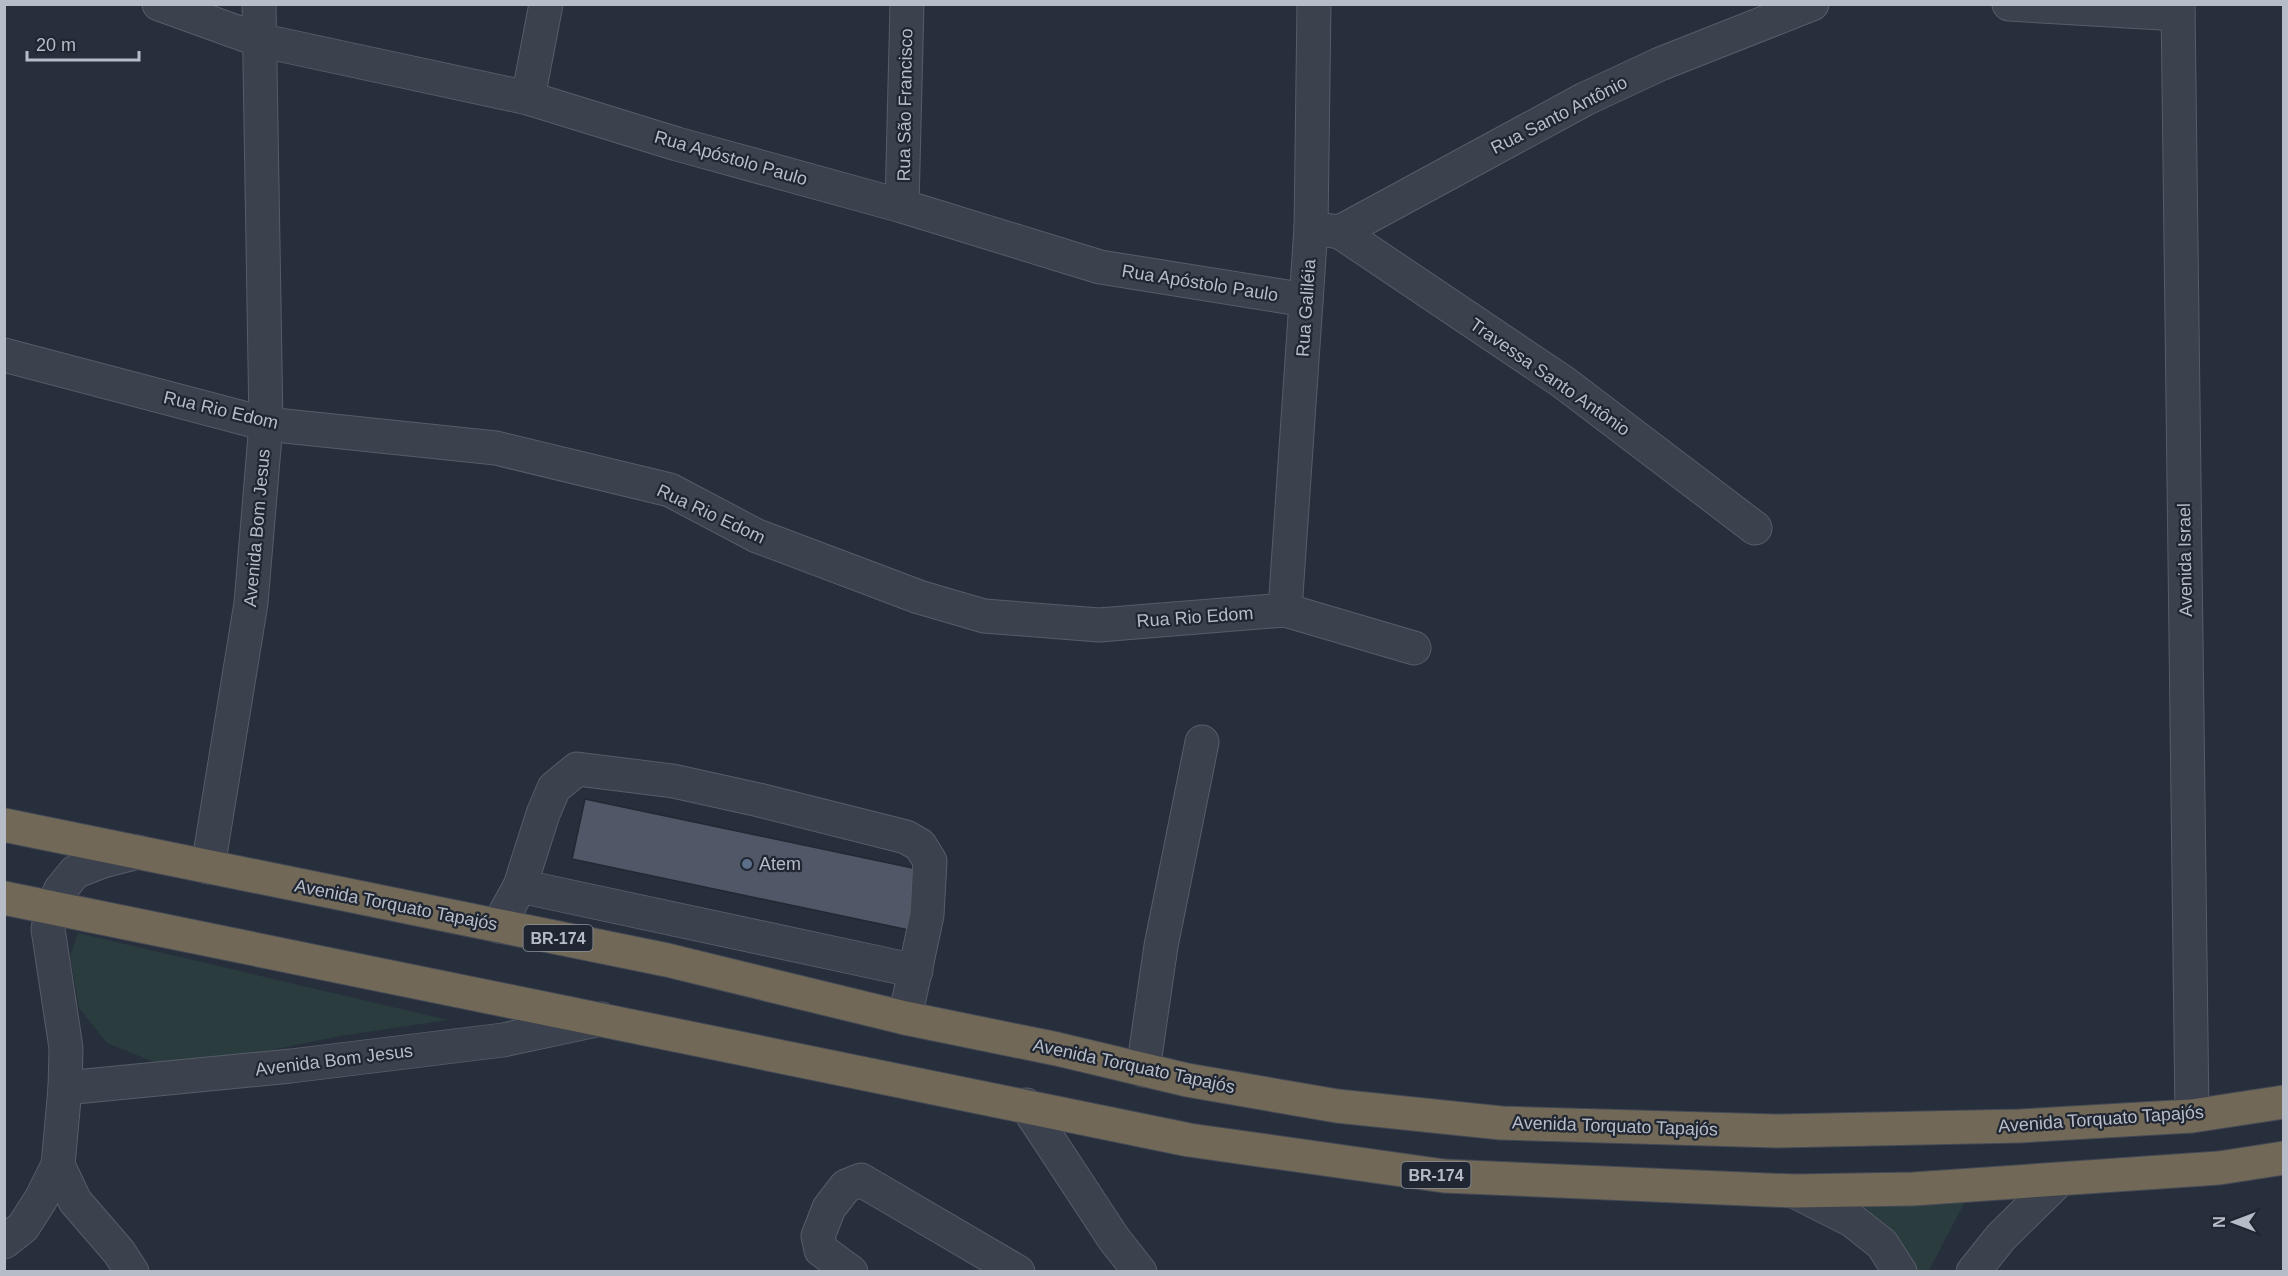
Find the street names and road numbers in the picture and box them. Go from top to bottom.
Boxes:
street label: Rua São Francisco [894,28,916,182]
street label: Rua Santo Antônio [1488,72,1630,158]
street label: Rua Apóstolo Paulo [652,127,810,189]
street label: Rua Galiléia [1293,257,1319,358]
street label: Rua Apóstolo Paulo [1120,261,1280,305]
street label: Travessa Santo Antônio [1466,314,1634,440]
street label: Rua Rio Edom [162,387,280,433]
street label: Avenida Bom Jesus [240,448,274,608]
street label: Rua Rio Edom [654,480,768,548]
street label: Avenida Israel [2174,503,2196,617]
street label: Rua Rio Edom [1136,603,1254,631]
street label: Avenida Torquato Tapajós [293,876,499,934]
road number: BR-174 [524,925,592,951]
street label: Avenida Torquato Tapajós [1031,1035,1237,1097]
street label: Avenida Bom Jesus [254,1040,414,1080]
street label: Avenida Torquato Tapajós [1997,1102,2205,1136]
street label: Avenida Torquato Tapajós [1512,1112,1718,1140]
road number: BR-174 [1402,1162,1470,1188]

